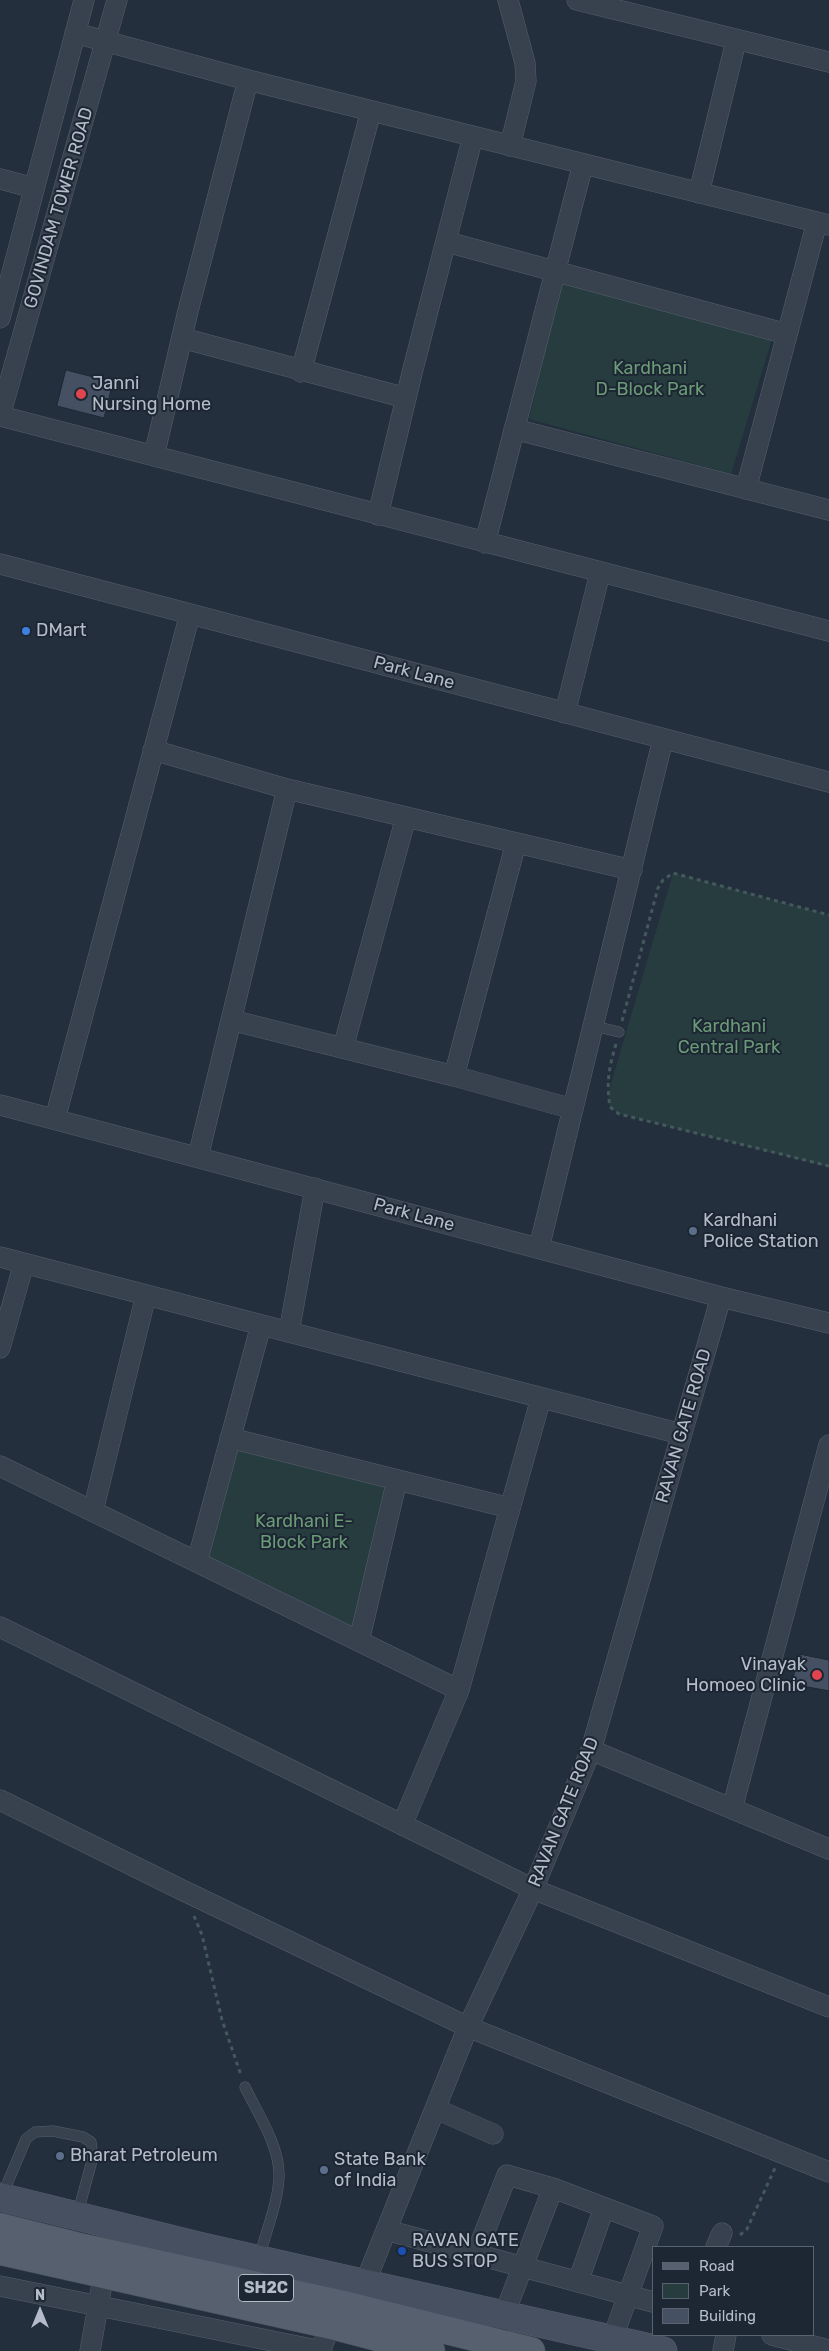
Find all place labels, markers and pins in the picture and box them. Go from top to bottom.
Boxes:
place label: Janni Nursing Home [92,373,211,416]
marker: Janni Nursing Home [74,387,88,401]
place label: DMart [36,620,87,642]
marker: DMart [20,625,32,637]
place label: Kardhani Police Station [703,1210,819,1252]
marker: Kardhani Police Station [687,1225,699,1237]
place label: Vinayak Homoeo Clinic [686,1654,806,1696]
marker: Vinayak Homoeo Clinic [810,1668,824,1682]
place label: Bharat Petroleum [70,2145,218,2167]
place label: State Bank of India [334,2149,426,2192]
marker: Bharat Petroleum [54,2150,66,2162]
marker: State Bank of India [318,2164,330,2176]
place label: RAVAN GATE BUS STOP [412,2230,519,2272]
marker: RAVAN GATE BUS STOP [396,2245,408,2257]

